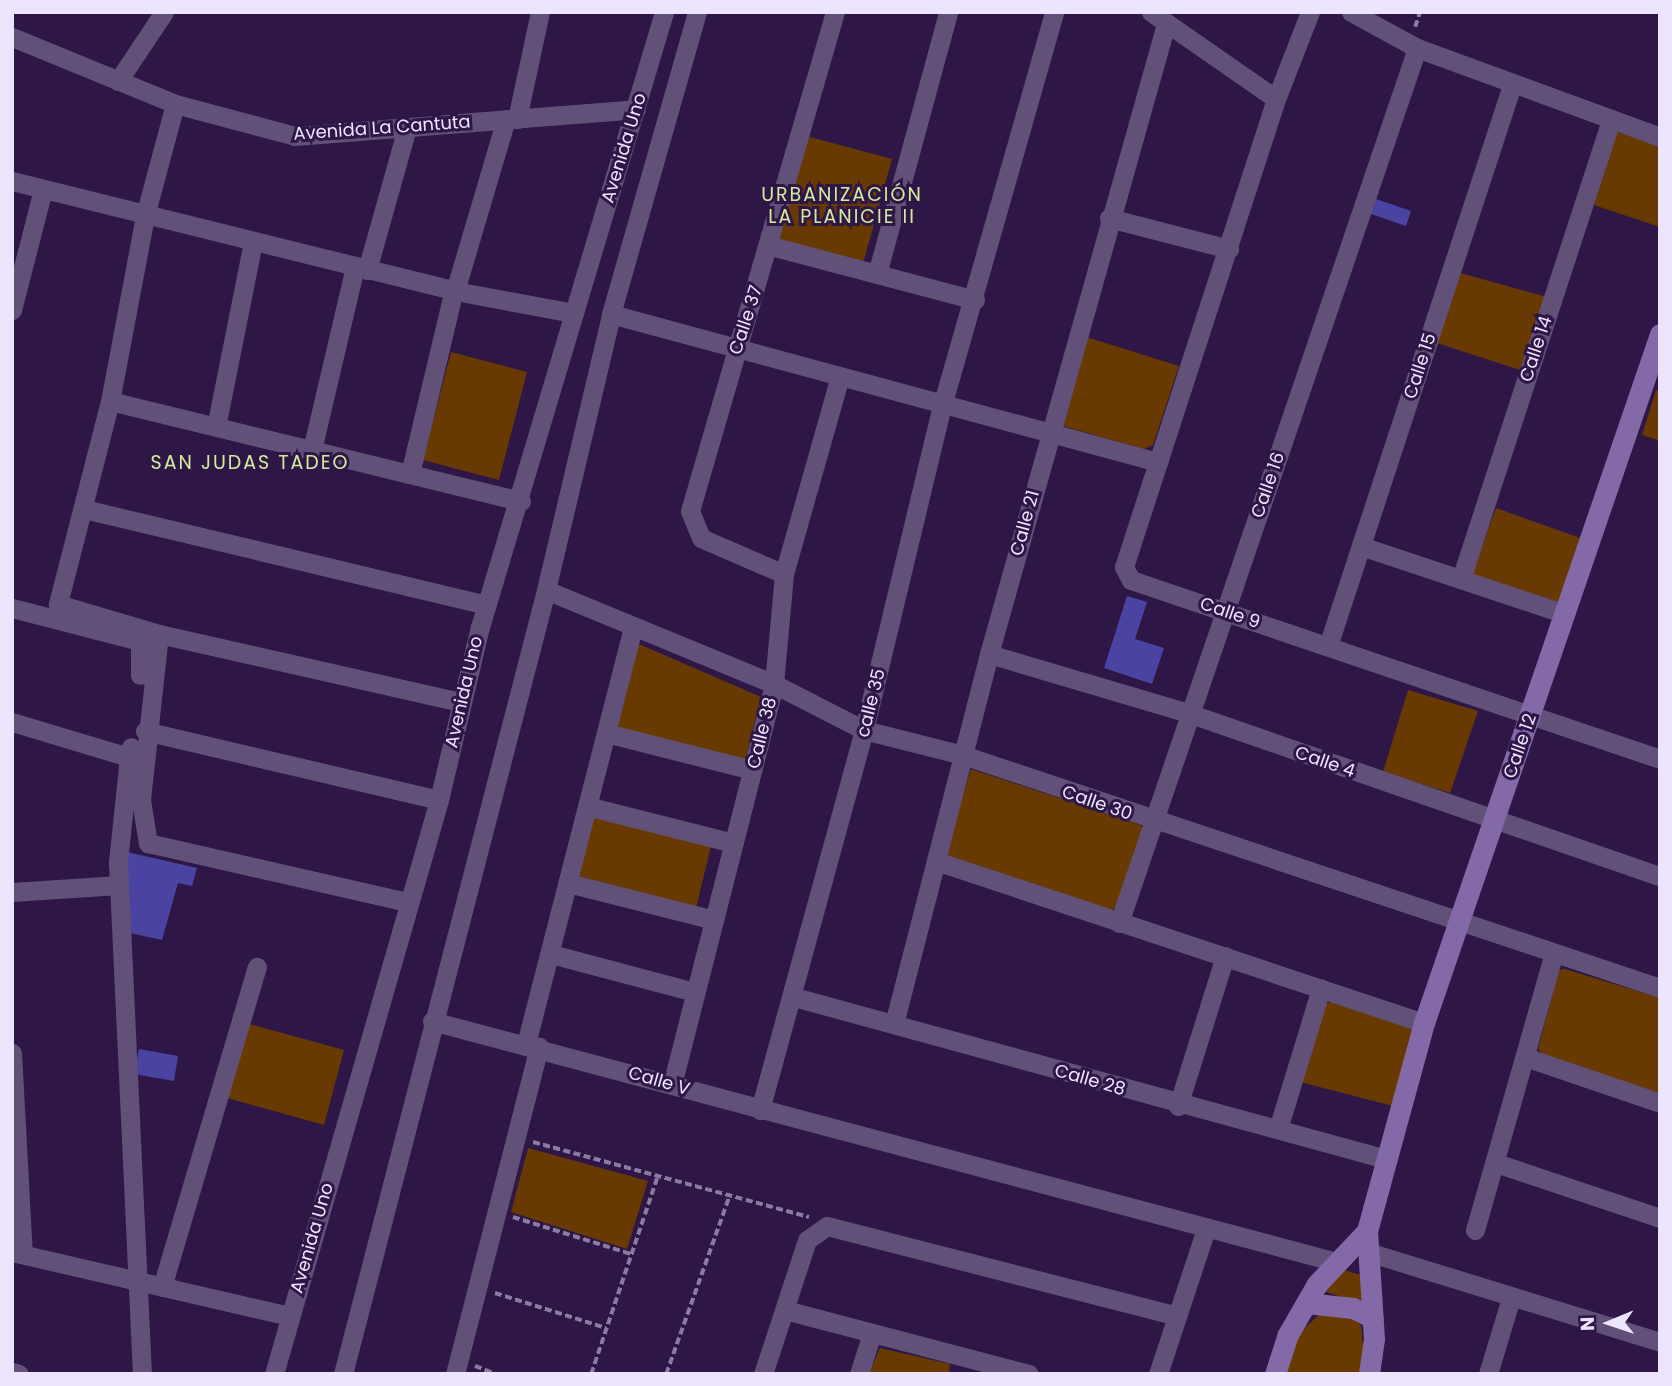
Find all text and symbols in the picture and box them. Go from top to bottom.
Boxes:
street label: Avenida Uno [597,90,651,206]
street label: Avenida La Cantuta [293,111,471,145]
district label: URBANIZACIÓN LA PLANICIE II [763,184,921,228]
street label: Calle 37 [725,283,767,357]
street label: Calle 14 [1515,313,1557,385]
street label: Calle 15 [1399,330,1441,402]
street label: Calle 16 [1247,449,1289,521]
district label: SAN JUDAS TADEO [152,452,348,474]
street label: Calle 21 [1006,488,1044,558]
street label: Calle 9 [1197,593,1263,633]
street label: Avenida Uno [441,634,487,750]
street label: calle 35 [852,667,890,739]
street label: Calle 38 [743,695,781,771]
street label: Calle 12 [1499,711,1541,781]
street label: Calle 4 [1292,742,1358,782]
street label: Calle 30 [1059,781,1135,825]
street label: Calle 28 [1052,1060,1128,1100]
street label: Calle V [626,1062,692,1100]
street label: Avenida Uno [286,1180,338,1296]
north arrow [1574,1288,1644,1358]
text: N [1574,1316,1601,1331]

